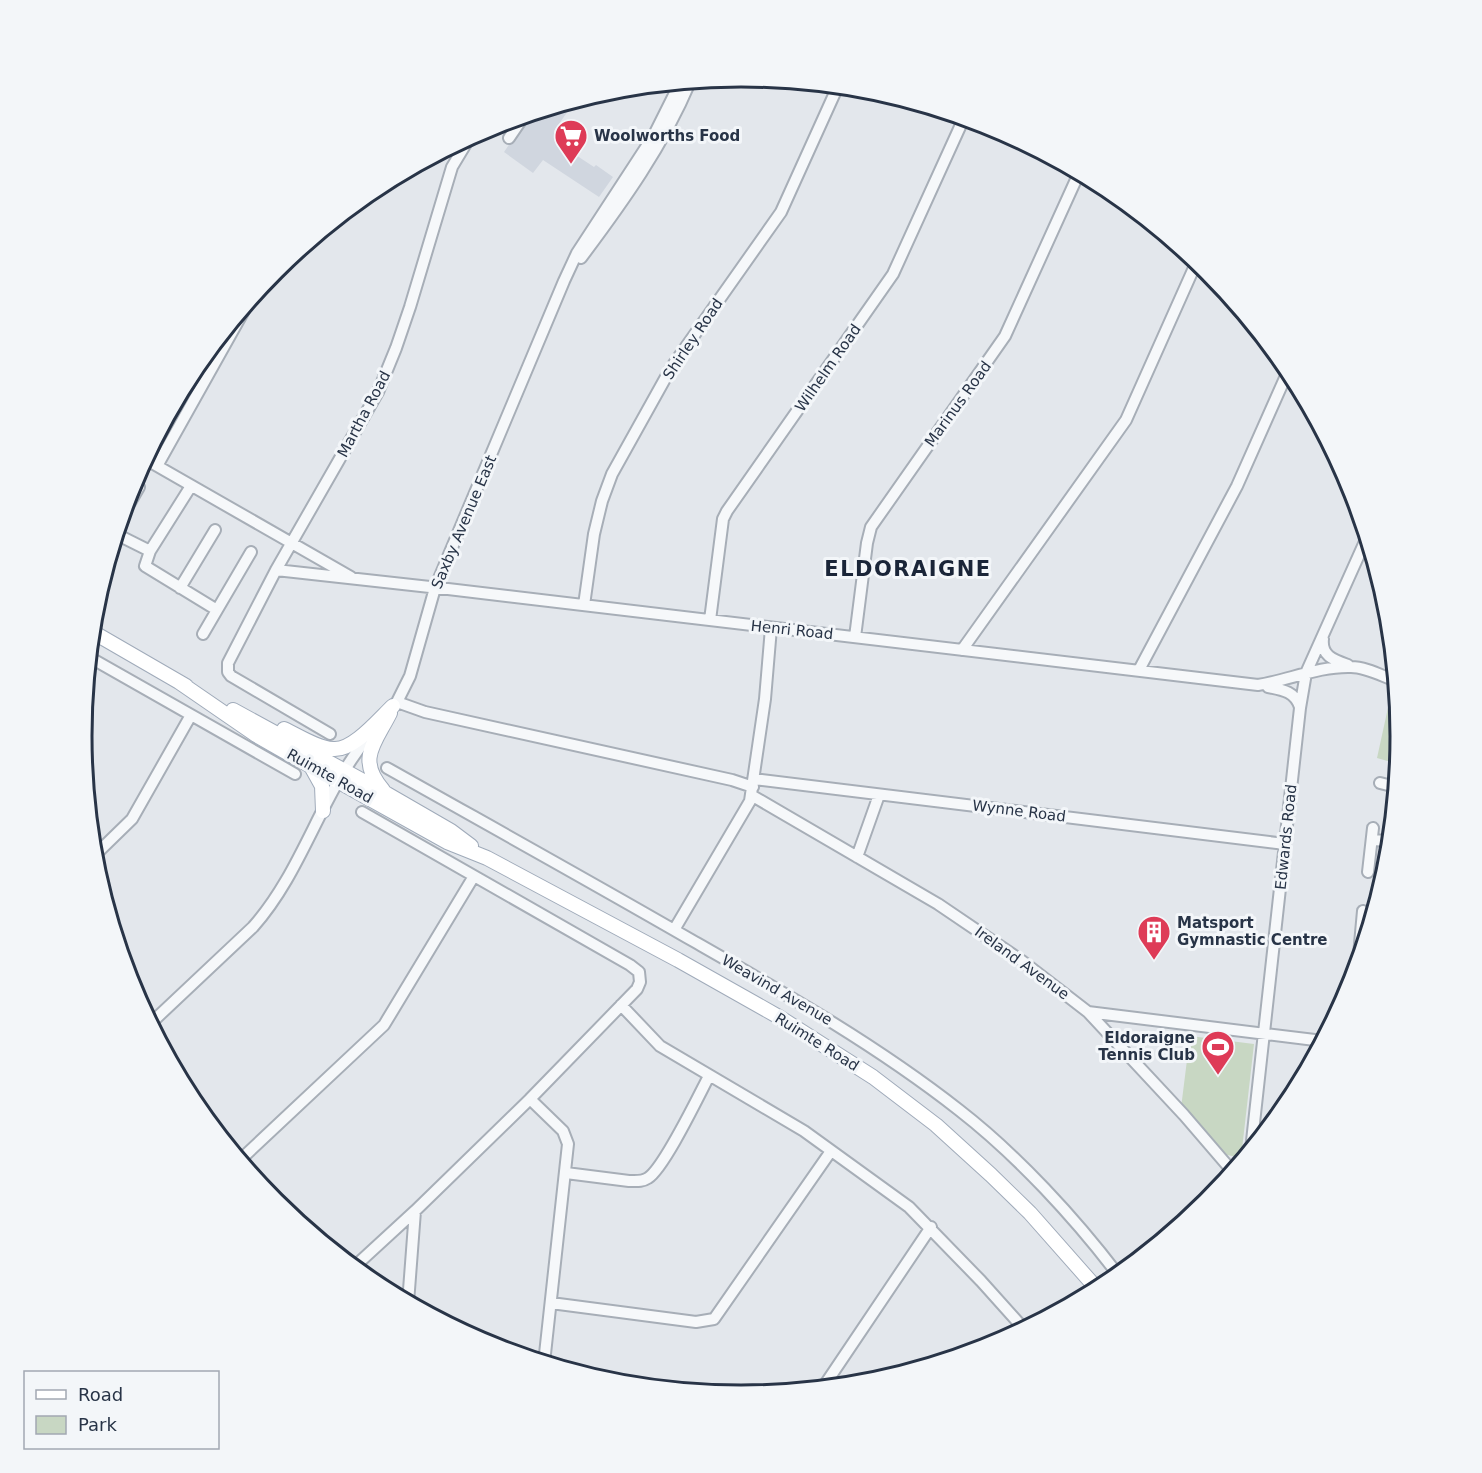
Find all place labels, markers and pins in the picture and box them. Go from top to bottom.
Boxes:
supermarket icon: Woolworths Food [553,118,589,165]
place label: Woolworths Food [594,127,740,145]
building icon: Matsport Gymnastic Centre [1136,914,1172,961]
place label: Matsport Gymnastic Centre [1177,914,1327,949]
place label: Eldoraigne Tennis Club [1098,1029,1195,1064]
sports icon: Eldoraigne Tennis Club [1200,1029,1236,1076]

